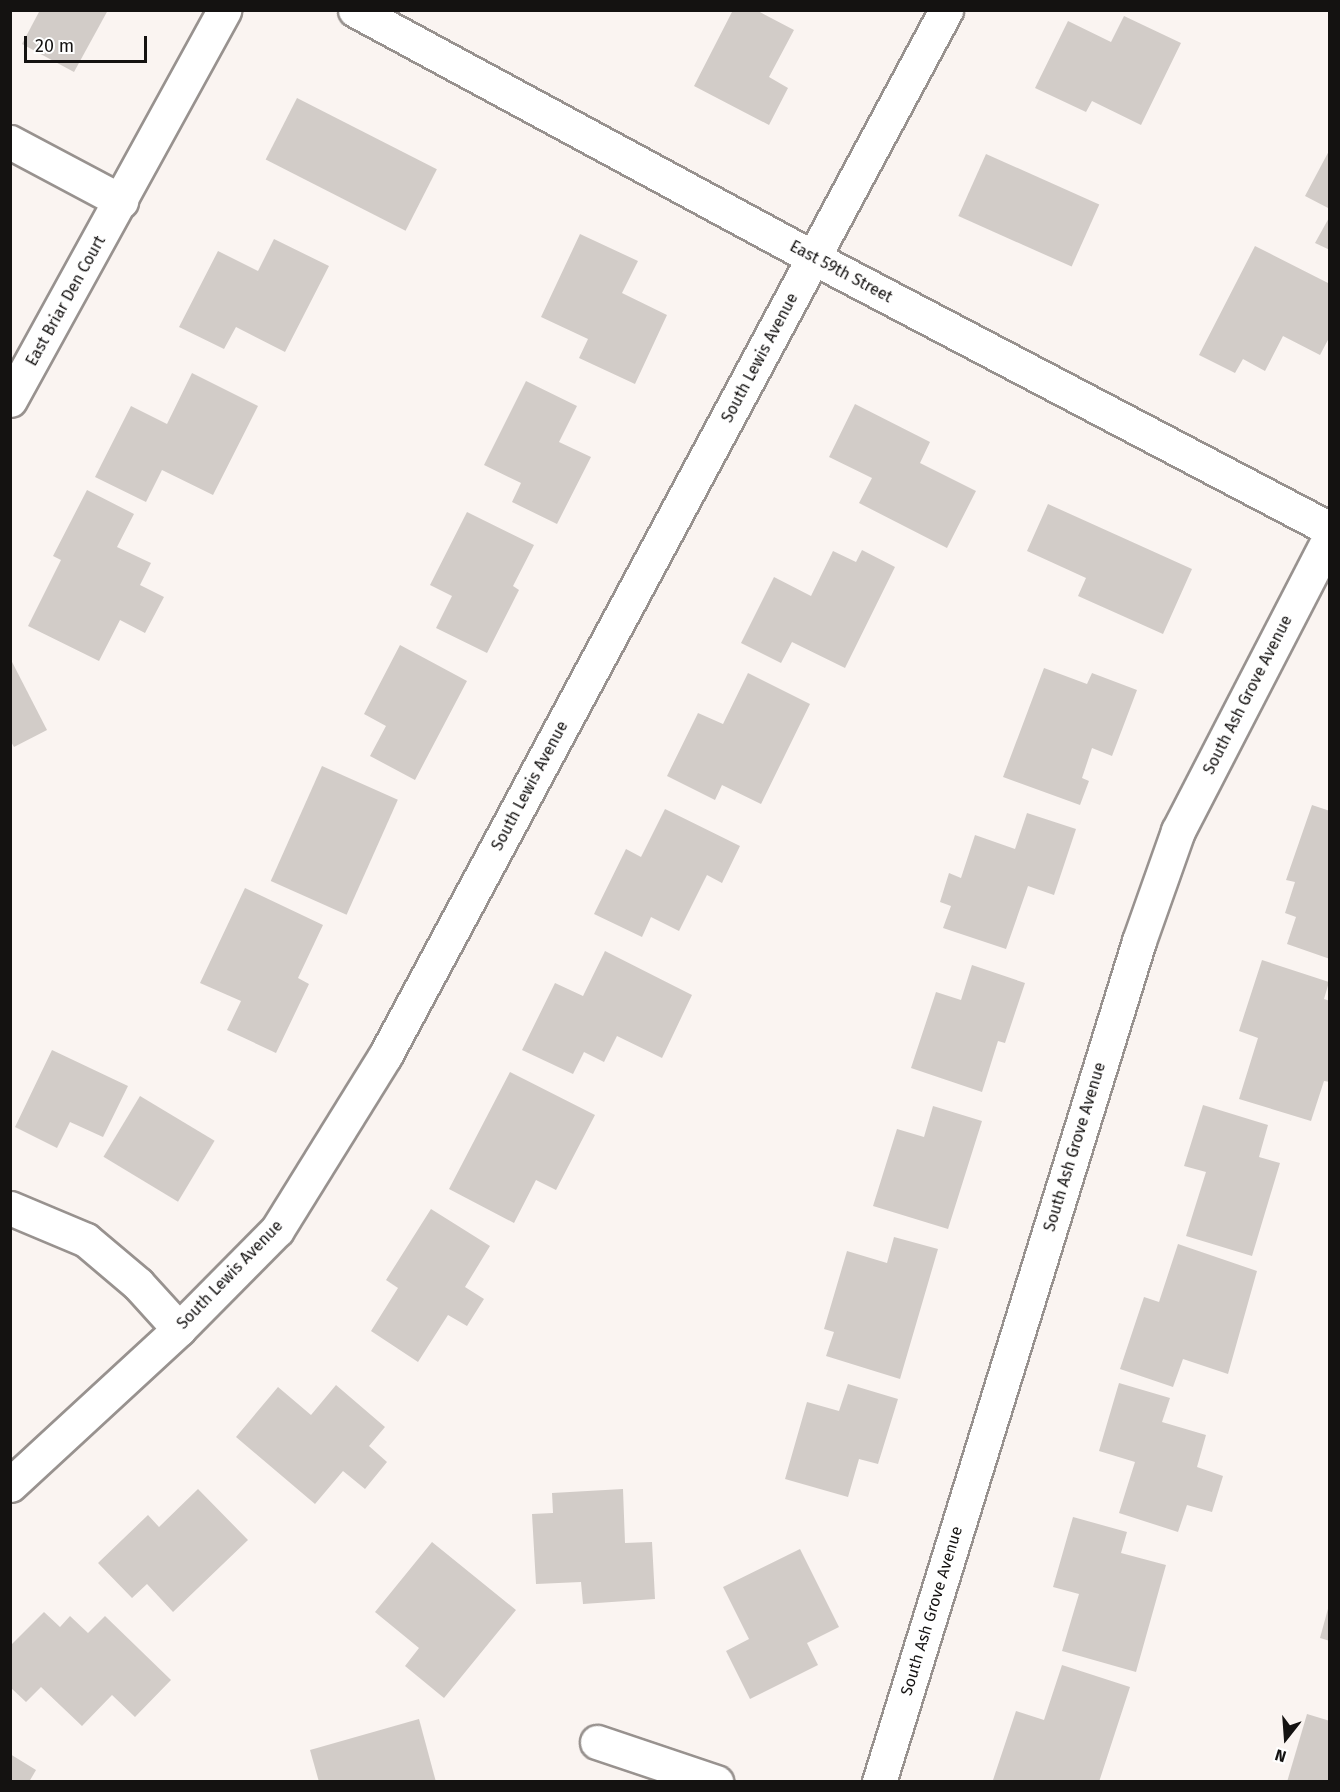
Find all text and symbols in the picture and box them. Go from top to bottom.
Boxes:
scale bar [27,24,150,62]
text: 20 m [35,35,74,57]
street label: East Briar Den Court [22,233,110,369]
street label: East 59th Street [786,237,896,307]
street label: South Lewis Avenue [718,290,802,426]
street label: South Ash Grove Avenue [1200,612,1296,778]
street label: South Lewis Avenue [488,718,572,854]
street label: South Ash Grove Avenue [1040,1060,1110,1234]
street label: South Lewis Avenue [173,1217,287,1333]
street label: South Ash Grove Avenue [897,1524,967,1698]
north arrow [1256,1708,1316,1768]
text: N [1273,1745,1288,1766]

